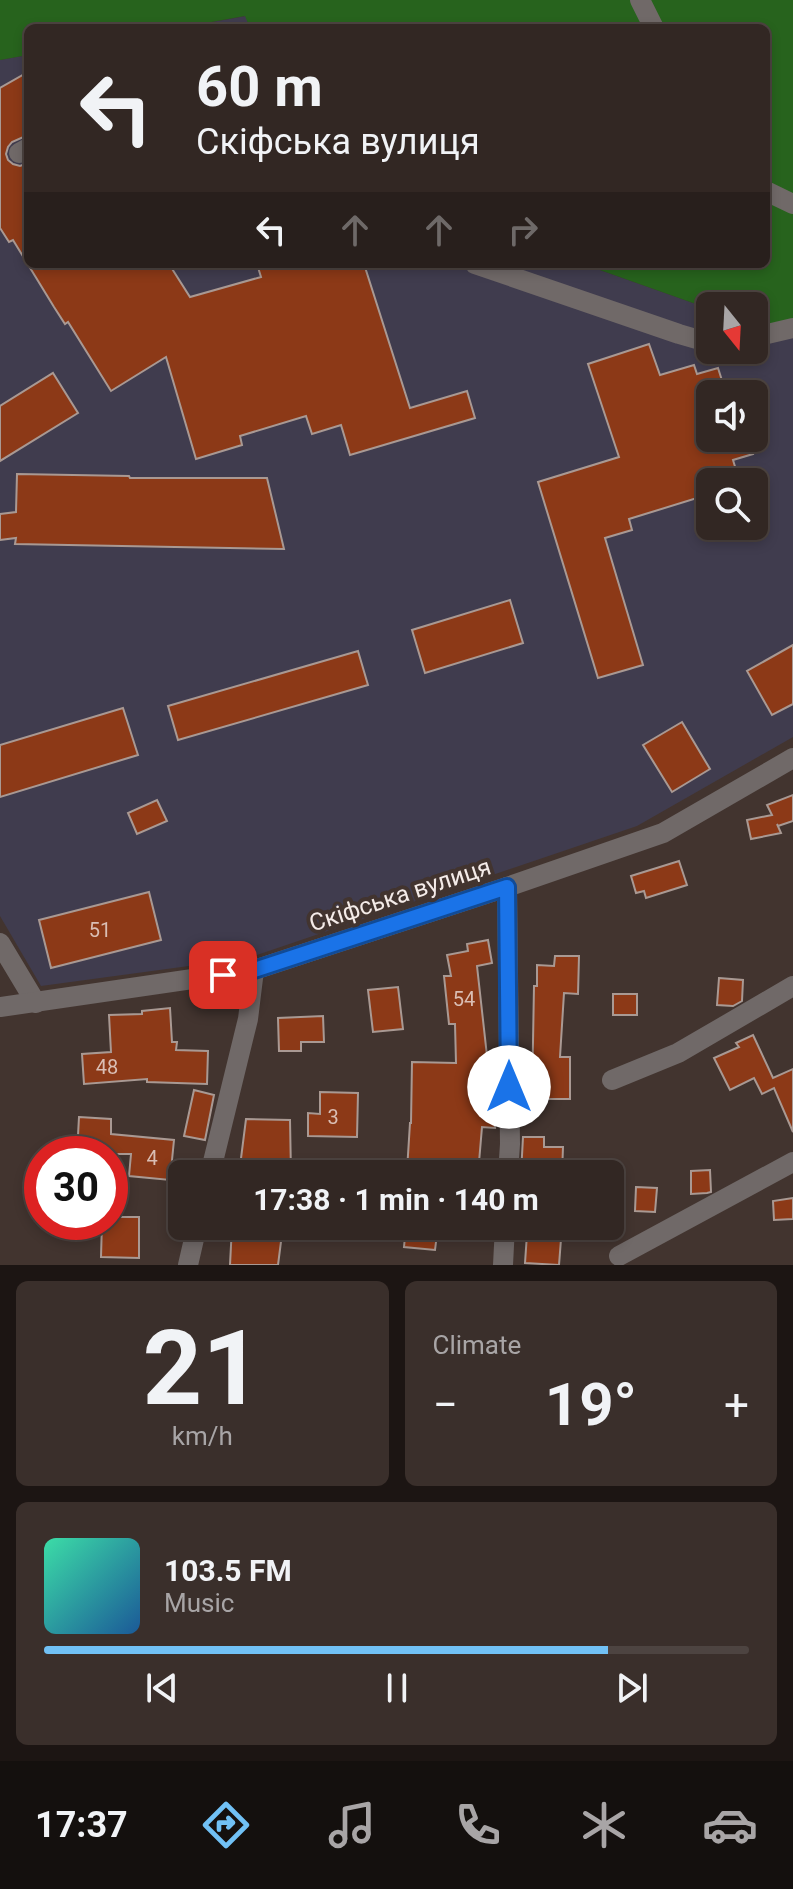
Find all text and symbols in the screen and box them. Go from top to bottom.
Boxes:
text: 60 m [196,54,323,120]
icon: left [64,56,168,160]
text: Скіфська вулиця [196,121,480,163]
icon: left [249,208,293,252]
icon: ahead [333,208,377,252]
icon: ahead [417,208,461,252]
icon: right [501,208,545,252]
north arrow [696,292,768,364]
map controls [696,292,768,540]
button: sound [696,380,768,452]
button: search [696,468,768,540]
street label: Скіфська вулиця [306,852,494,938]
house number: 51 [89,918,111,942]
pin [189,941,257,1009]
icon: arrive [201,953,245,997]
house number: 54 [453,987,475,1011]
position arrow [467,1045,551,1129]
house number: 48 [96,1055,118,1079]
house number: 3 [327,1105,339,1129]
speed limit sign: 30 [24,1136,128,1240]
house number: 4 [146,1146,158,1170]
text: 17:38 · 1 min · 140 m [253,1182,539,1217]
text: 21 [143,1308,262,1429]
text: Climate [433,1330,521,1360]
text: 19° [545,1369,637,1440]
text: − [433,1379,458,1431]
text: + [724,1379,749,1431]
text: km/h [172,1421,233,1451]
text: 103.5 FM [164,1553,292,1588]
text: Music [164,1588,234,1618]
icon: previous [140,1666,184,1710]
icon: pause [375,1666,419,1710]
icon: next [610,1666,654,1710]
icon: directions [198,1797,254,1853]
icon: music [324,1797,380,1853]
icon: phone [450,1797,506,1853]
icon: climate [576,1797,632,1853]
icon: car [702,1797,758,1853]
text: 17:37 [35,1804,128,1846]

